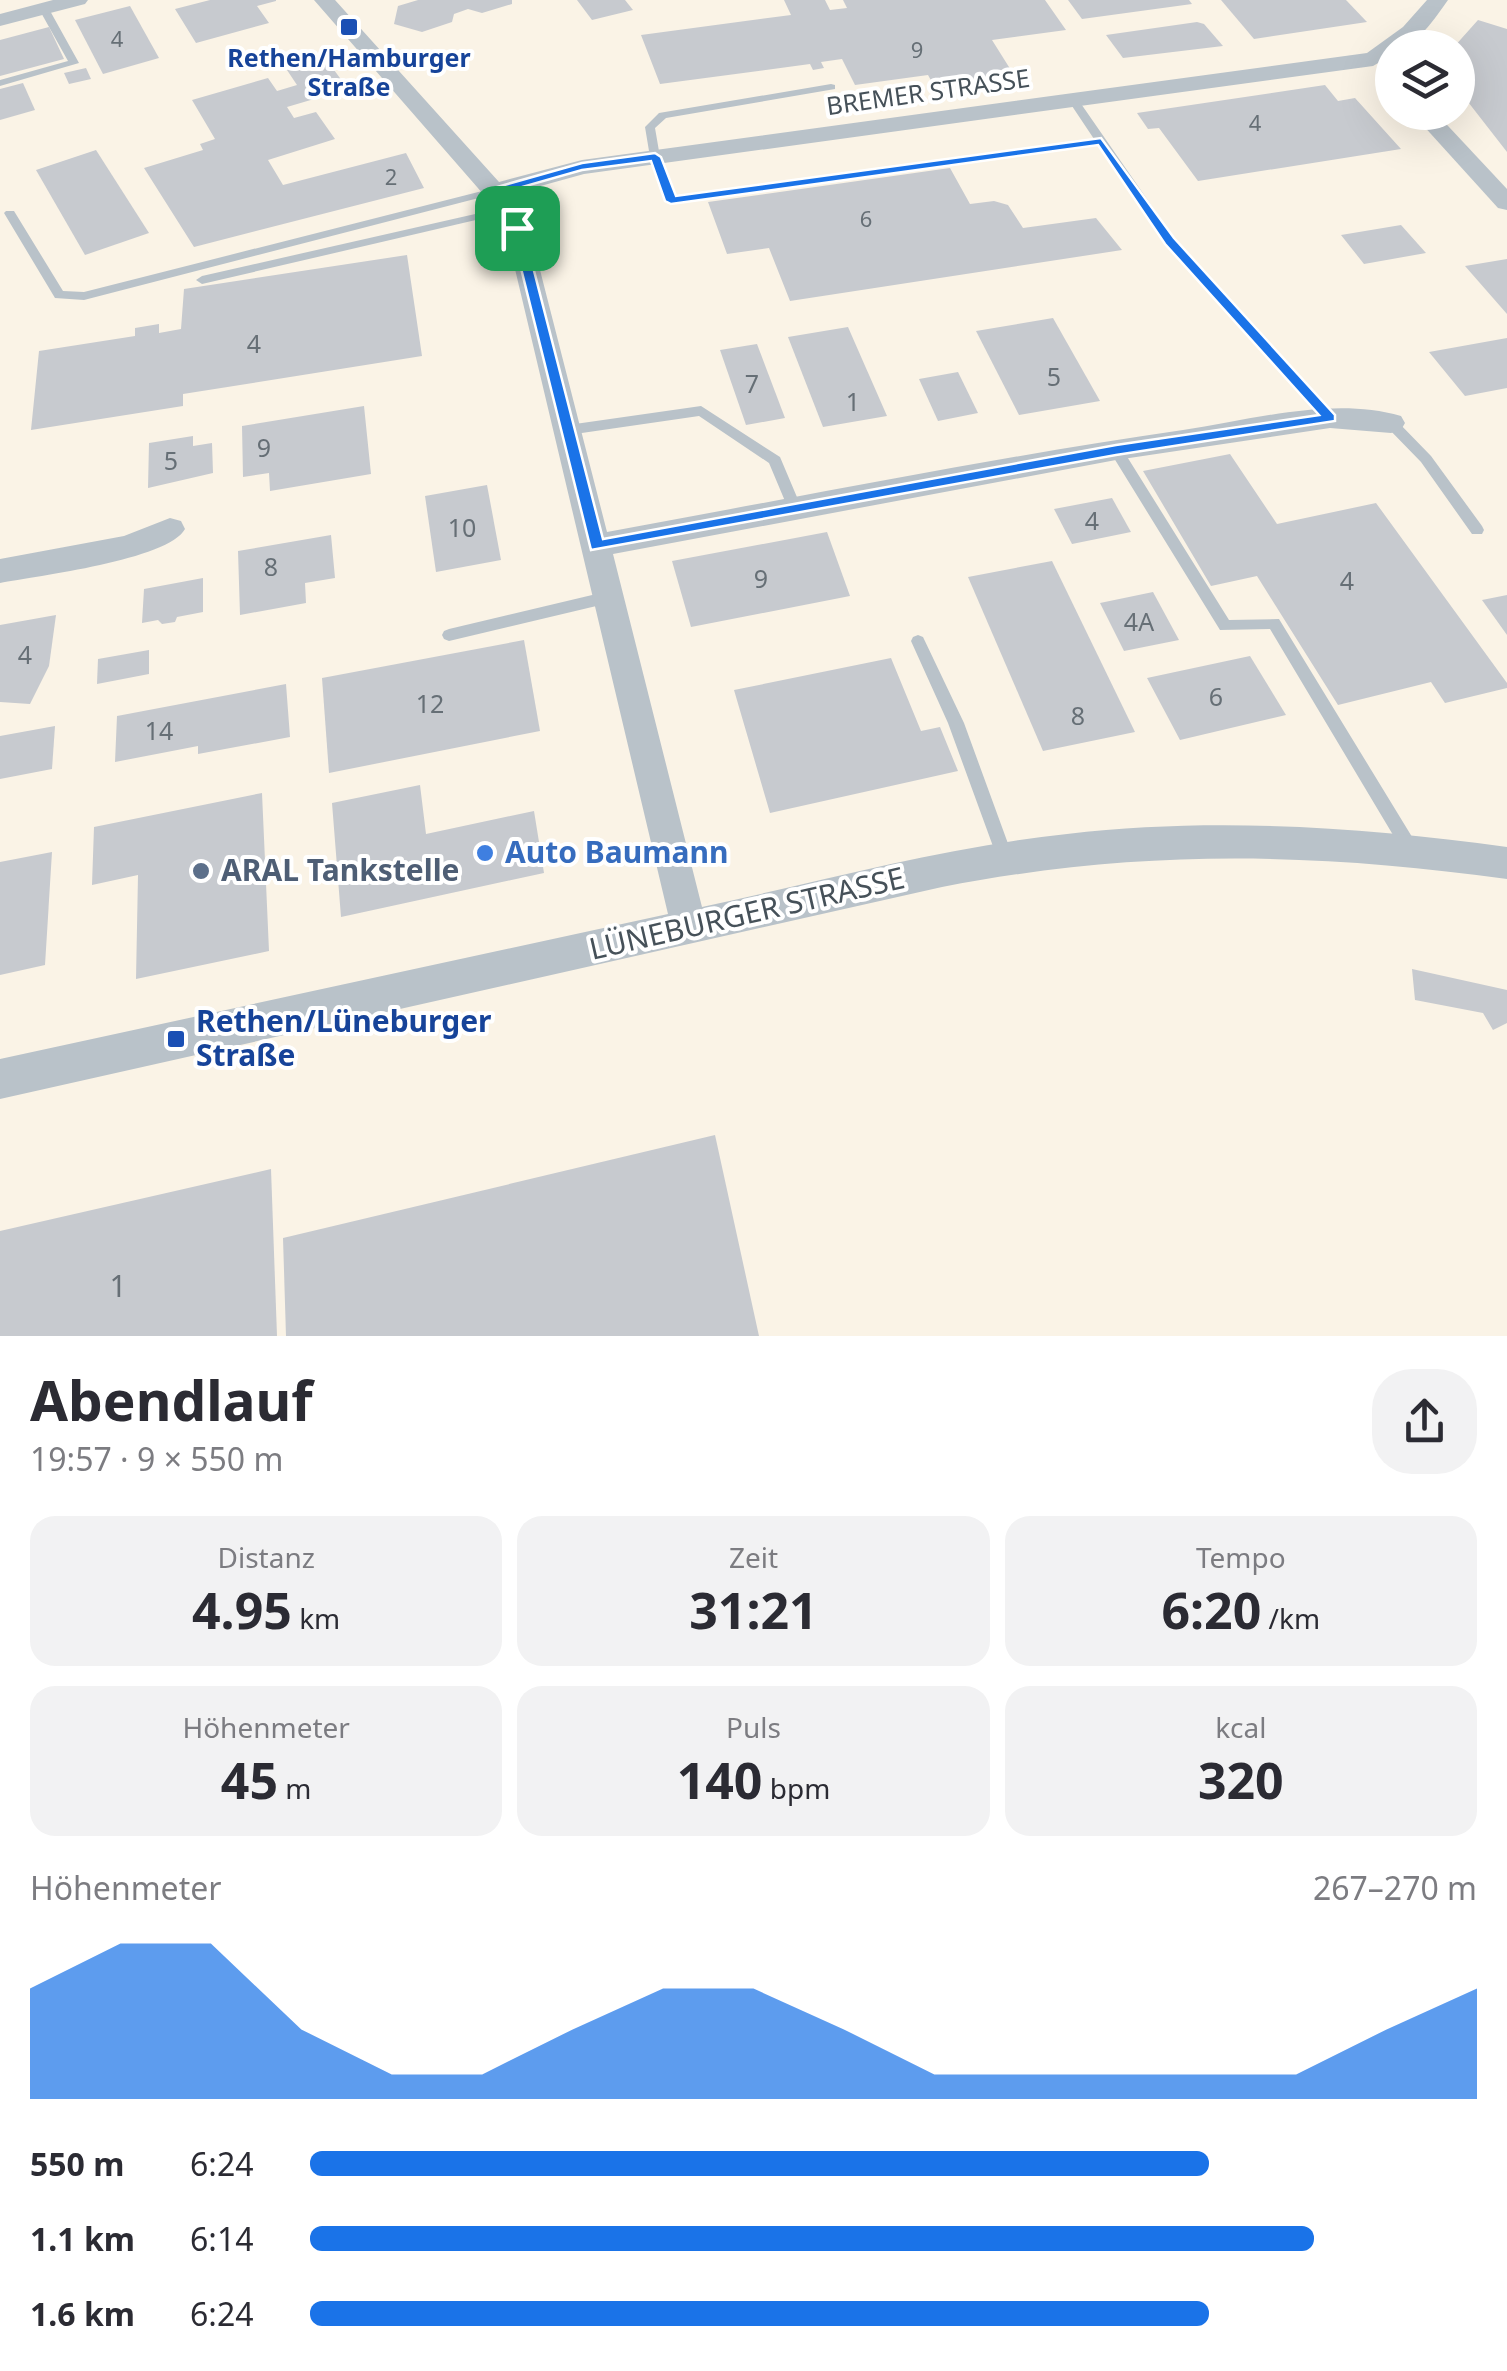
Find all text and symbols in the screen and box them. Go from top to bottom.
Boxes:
marker: Rethen/Hamburger Straße [338,16,360,38]
house number: 4 [111,23,124,53]
map controls [1375,30,1475,130]
button: layers [1375,30,1475,130]
house number: 9 [911,34,923,64]
place label: Rethen/Hamburger Straße [227,40,471,103]
street label: BREMER STRASSE [824,60,1032,122]
house number: 4 [1249,107,1262,137]
house number: 2 [385,161,397,191]
pin [475,186,560,271]
icon: arrive [490,201,545,256]
house number: 6 [860,203,872,233]
house number: 4 [247,326,261,360]
house number: 5 [1047,359,1061,393]
house number: 7 [745,366,759,400]
house number: 1 [846,384,860,418]
house number: 9 [257,430,271,464]
house number: 5 [164,443,178,477]
house number: 4 [1085,503,1099,537]
house number: 10 [448,510,476,544]
house number: 8 [264,549,278,583]
house number: 9 [754,561,768,595]
house number: 4 [1340,563,1354,597]
house number: 4A [1124,604,1154,638]
house number: 4 [18,637,32,671]
house number: 6 [1209,679,1223,713]
house number: 12 [416,686,444,720]
house number: 8 [1071,698,1085,732]
house number: 14 [145,713,173,747]
place label: Auto Baumann [505,831,728,872]
marker: Auto Baumann [474,842,496,864]
place label: ARAL Tankstelle [221,849,460,890]
street label: LÜNEBURGER STRASSE [585,856,908,969]
marker: ARAL Tankstelle [190,860,212,882]
place label: Rethen/Lüneburger Straße [196,1000,492,1075]
marker: Rethen/Lüneburger Straße [165,1028,187,1050]
house number: 1 [109,1265,127,1306]
text: Abendlauf [30,1362,313,1437]
button: share [1372,1369,1477,1474]
text: 19:57 · 9 × 550 m [30,1437,283,1480]
text: Distanz [217,1538,315,1576]
text: Zeit [729,1538,778,1576]
text: Tempo [1196,1538,1286,1576]
text: 4.95 [192,1576,292,1644]
text: 31:21 [689,1576,818,1644]
text: 6:20 [1161,1576,1261,1644]
text: km [292,1599,340,1637]
text: /km [1261,1599,1320,1637]
text: Höhenmeter [182,1708,350,1746]
text: Puls [726,1708,781,1746]
text: kcal [1215,1708,1266,1746]
text: 45 [221,1746,278,1814]
text: 140 [677,1746,762,1814]
text: 320 [1198,1746,1284,1814]
text: m [278,1769,312,1807]
text: bpm [762,1769,830,1807]
text: Höhenmeter [30,1866,221,1909]
text: 267–270 m [1313,1866,1477,1909]
text: 550 m [30,2142,124,2185]
text: 6:24 [190,2142,254,2185]
text: 1.1 km [30,2217,135,2260]
text: 6:14 [190,2217,254,2260]
text: 1.6 km [30,2292,135,2335]
text: 6:24 [190,2292,254,2335]

